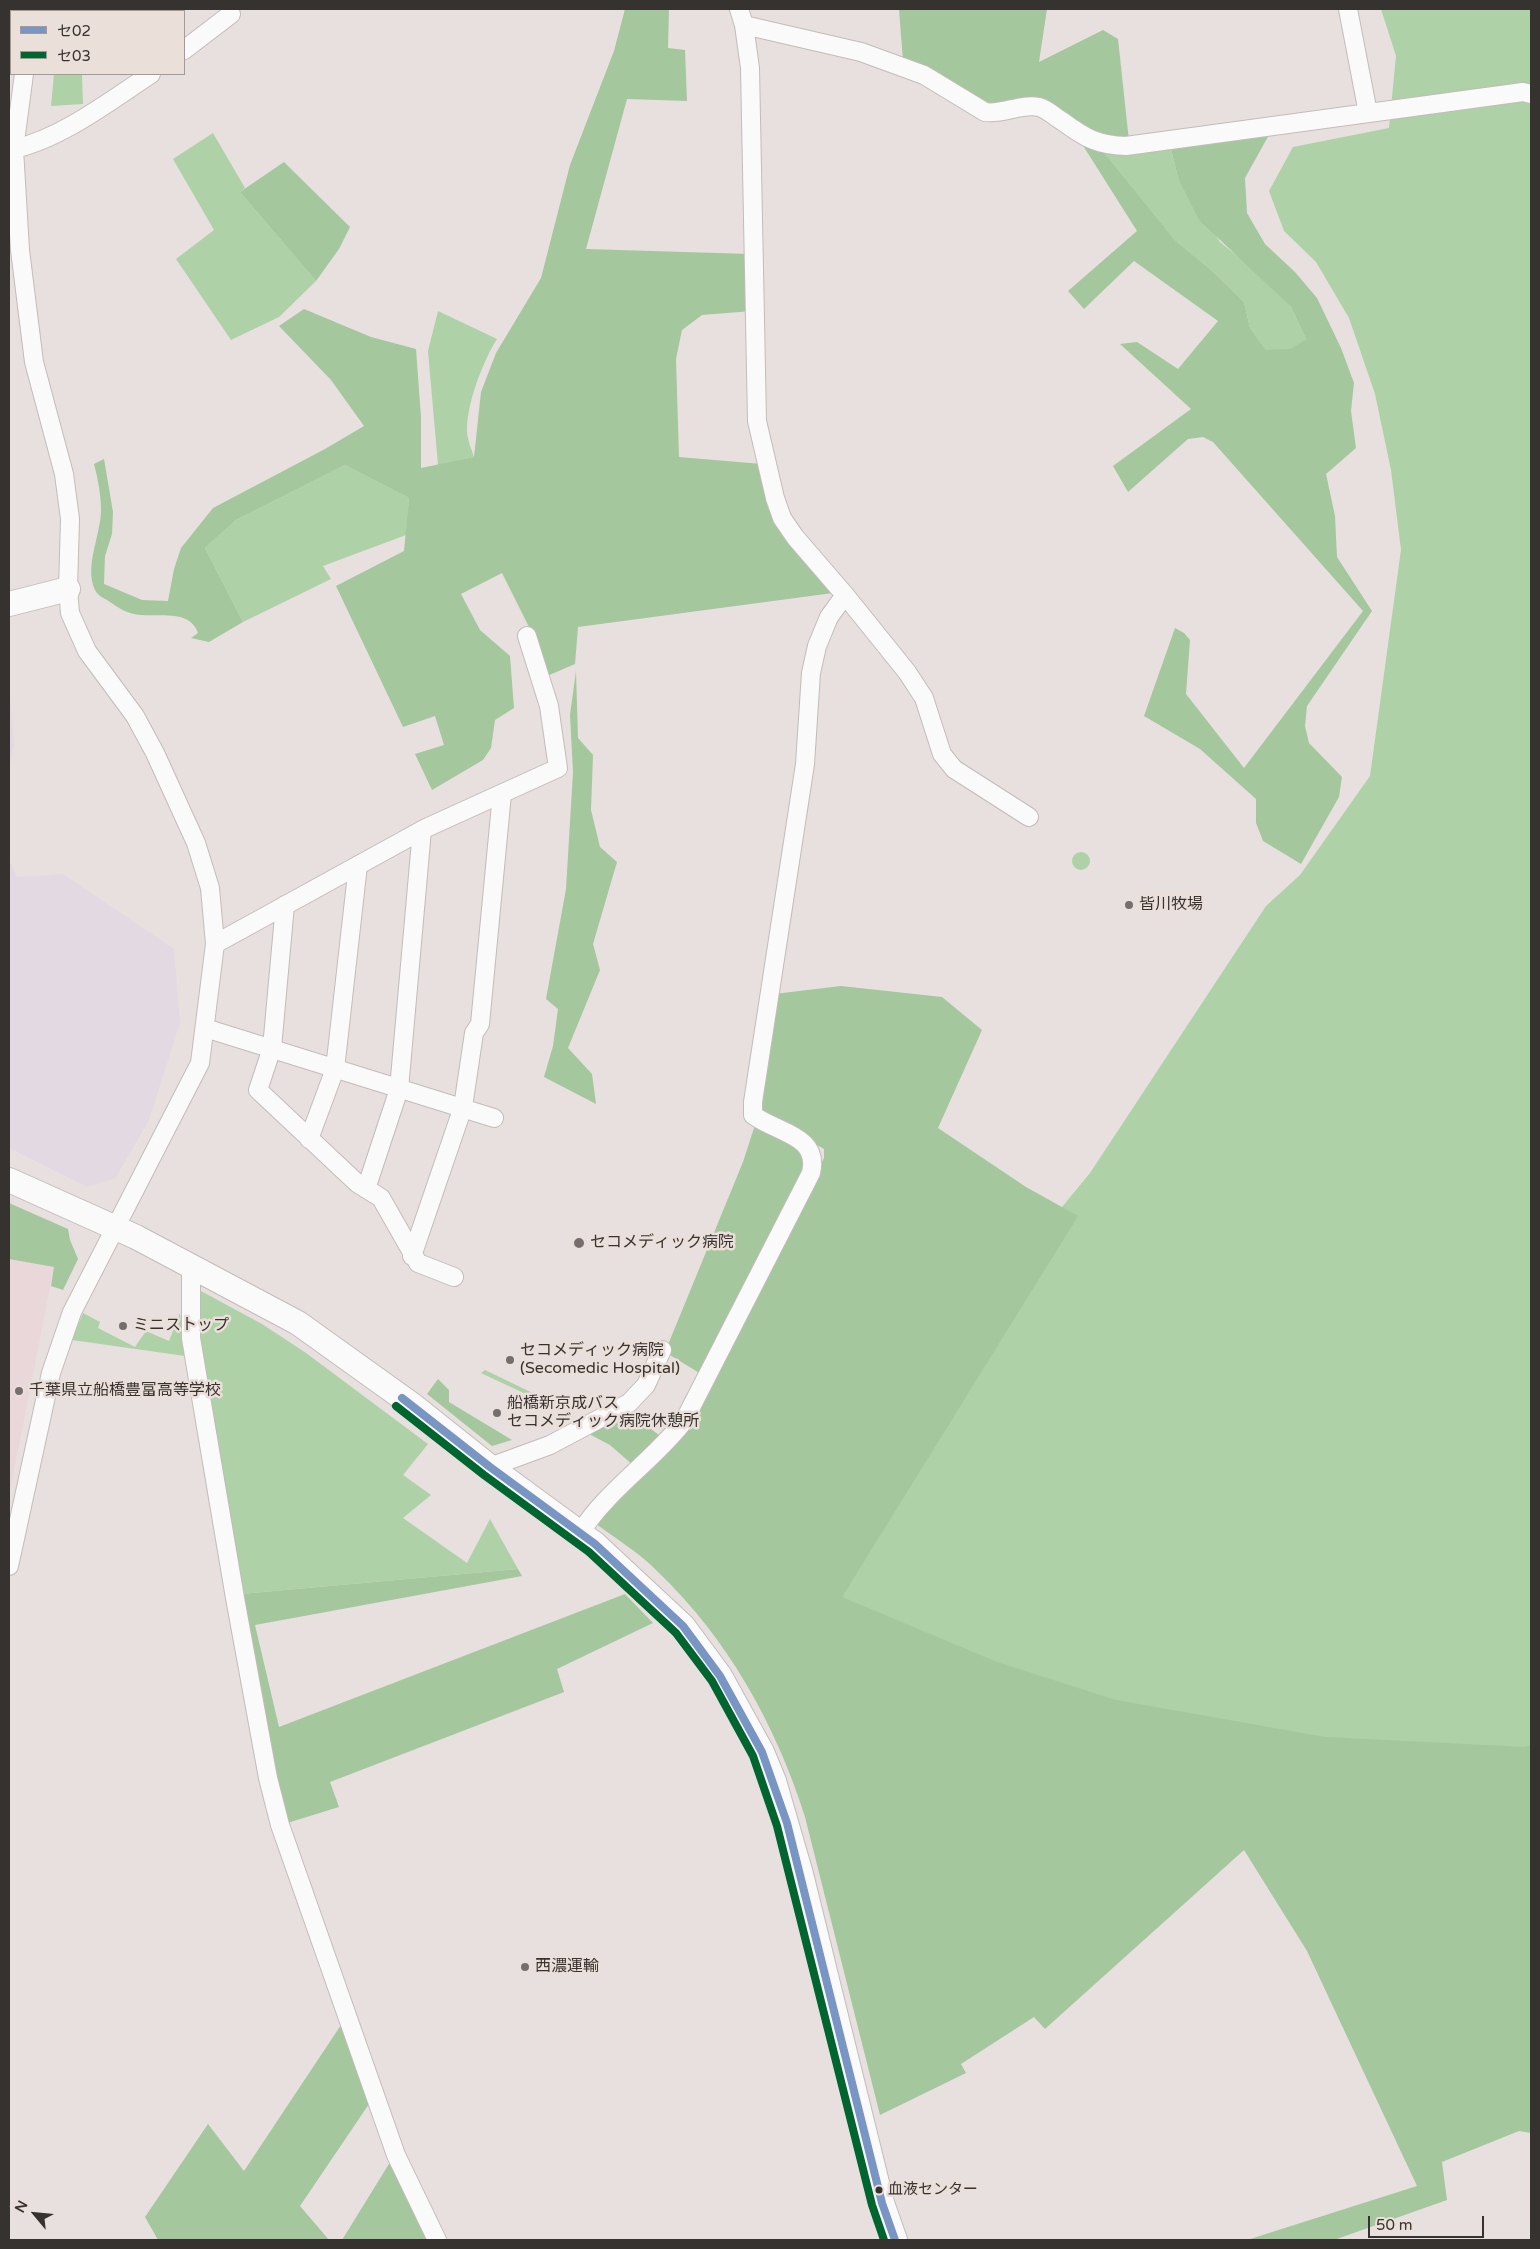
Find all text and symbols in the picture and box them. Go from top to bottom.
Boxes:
legend [10,10,185,75]
text: セ02 [57,22,91,40]
text: セ03 [57,47,91,65]
place label: 皆川牧場 [1139,895,1203,915]
marker: 皆川牧場 [1123,899,1135,911]
place label: セコメディック病院 [590,1233,734,1253]
marker: セコメディック病院 [572,1236,586,1250]
place label: ミニストップ [133,1316,229,1336]
marker: ミニストップ [117,1320,129,1332]
place label: セコメディック病院 (Secomedic Hospital) [520,1341,680,1379]
marker: セコメディック病院 (Secomedic Hospital) [504,1354,516,1366]
place label: 千葉県立船橋豊富高等学校 [29,1381,221,1401]
marker: 千葉県立船橋豊富高等学校 [13,1385,25,1397]
place label: 船橋新京成バス セコメディック病院休憩所 [507,1394,699,1432]
marker: 船橋新京成バス セコメディック病院休憩所 [491,1407,503,1419]
place label: 西濃運輸 [535,1957,599,1977]
marker: 西濃運輸 [519,1961,531,1973]
place label: 血液センター [888,2181,978,2199]
marker: 血液センター [874,2185,884,2195]
north arrow [10,2189,60,2239]
text: N [11,2198,31,2216]
scale bar [1370,2206,1486,2238]
text: 50 m [1376,2216,1413,2234]

